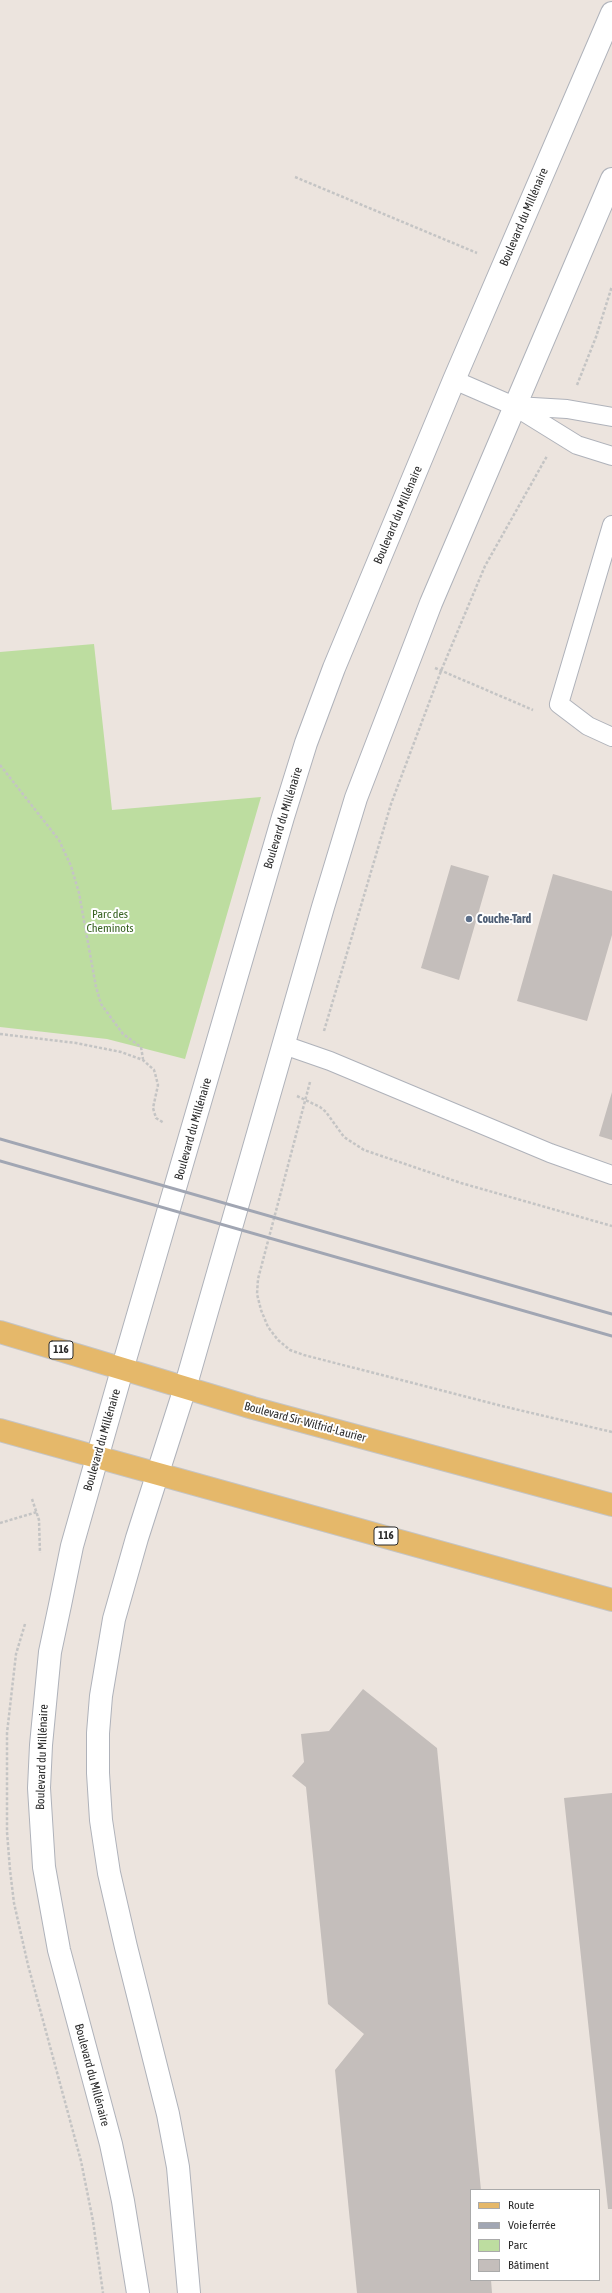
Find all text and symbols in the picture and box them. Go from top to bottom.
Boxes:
street label: Boulevard du Millénaire [497,166,551,268]
street label: Boulevard du Millénaire [371,464,425,566]
street label: Boulevard du Millénaire [261,765,305,871]
park label: Parc des Cheminots [86,907,134,935]
place label: Couche-Tard [477,912,531,926]
marker: Couche-Tard [464,914,474,924]
street label: Boulevard du Millénaire [172,1076,214,1182]
road number: 116 [49,1341,73,1359]
street label: Boulevard du Millénaire [81,1387,123,1493]
street label: Boulevard Sir-Wilfrid-Laurier [243,1399,367,1445]
road number: 116 [374,1527,398,1545]
street label: Boulevard du Millénaire [33,1704,51,1810]
street label: Boulevard du Millénaire [71,2022,113,2128]
legend [470,2189,600,2281]
text: Route [508,2198,534,2212]
text: Voie ferrée [508,2218,556,2232]
text: Parc [508,2238,527,2252]
text: Bâtiment [508,2258,549,2272]

